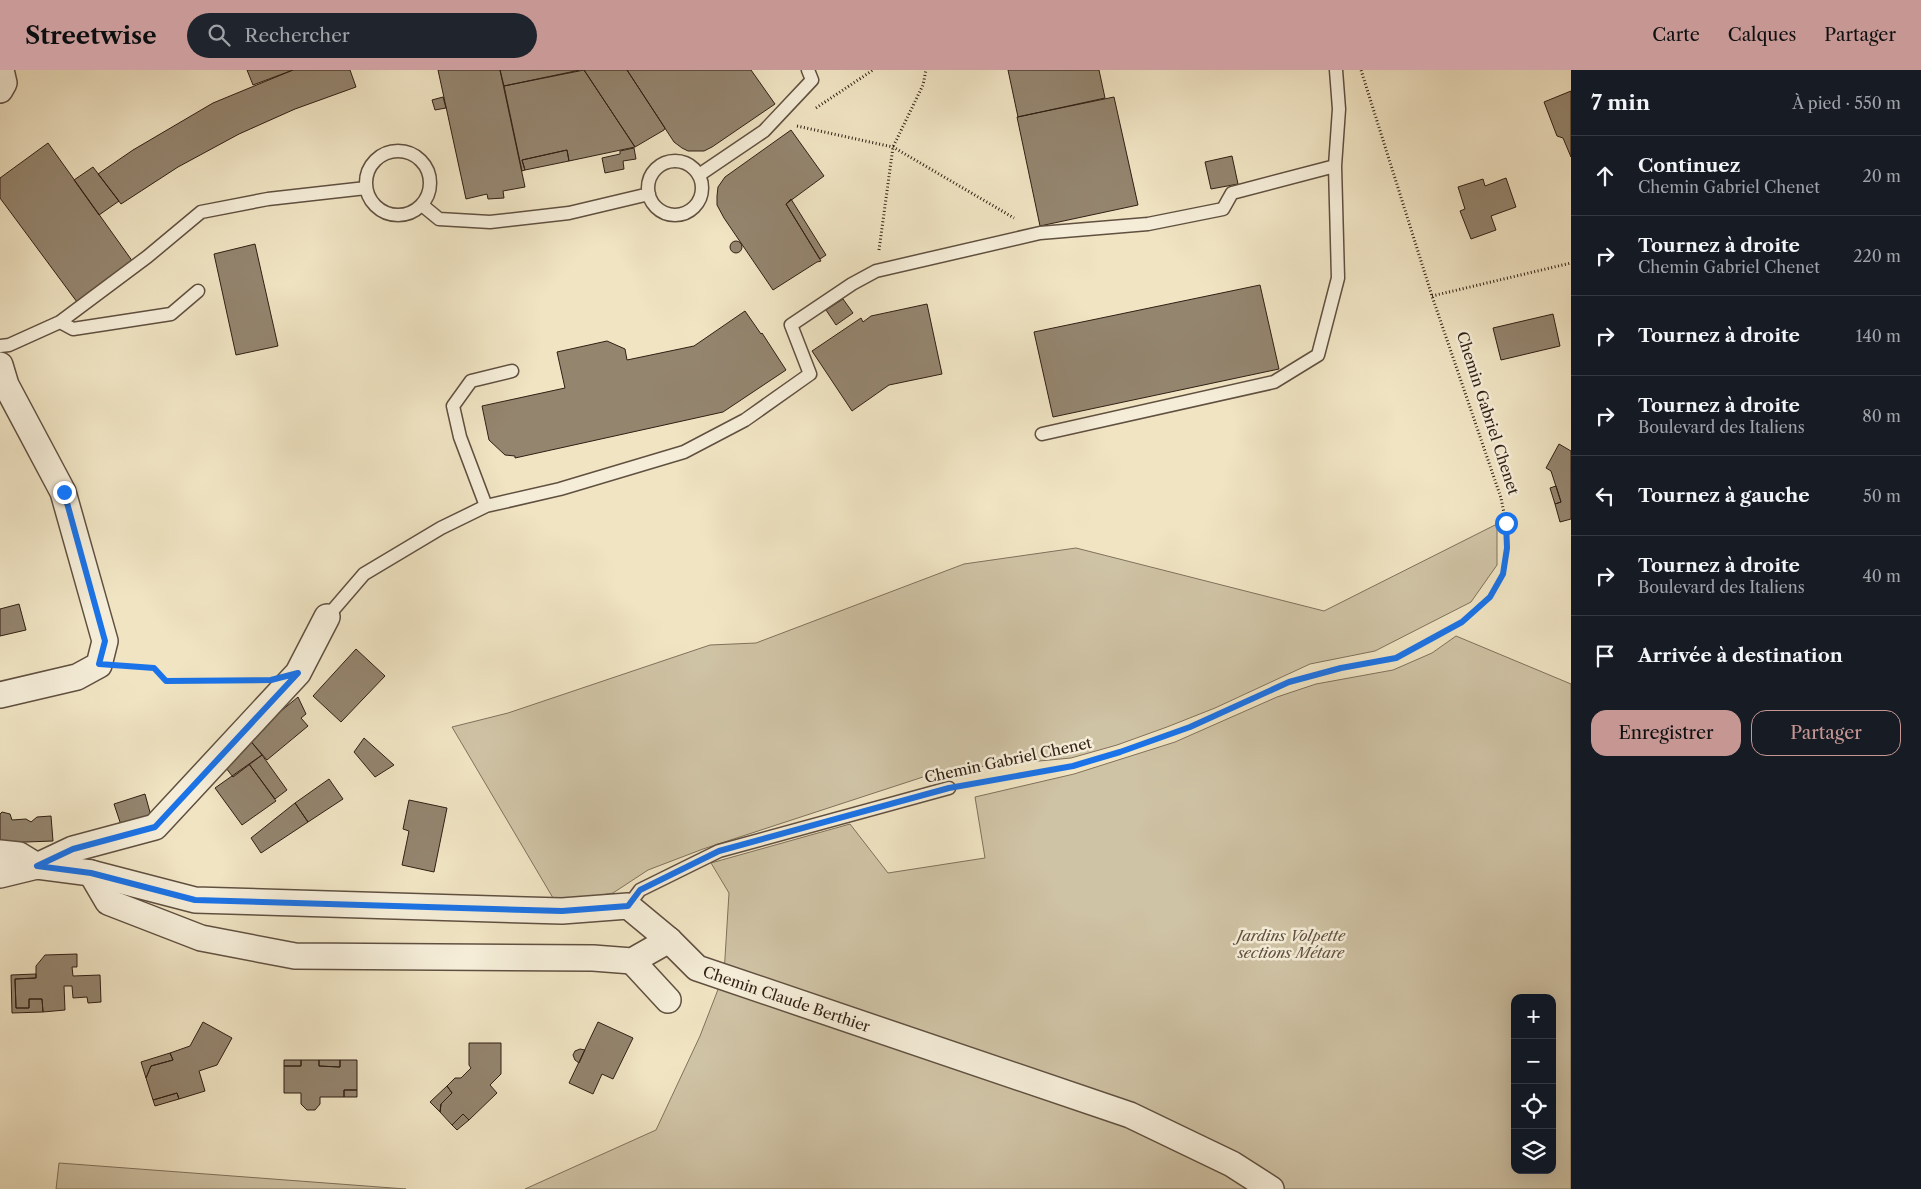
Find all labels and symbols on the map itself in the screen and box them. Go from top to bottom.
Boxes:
street label: Chemin Gabriel Chenet [1453,329,1524,498]
route end [53,481,76,504]
route start [1495,512,1518,535]
street label: Chemin Gabriel Chenet [923,733,1094,787]
park label: Jardins Volpette sections Métare [1233,926,1346,962]
street label: Chemin Claude Berthier [701,961,873,1036]

